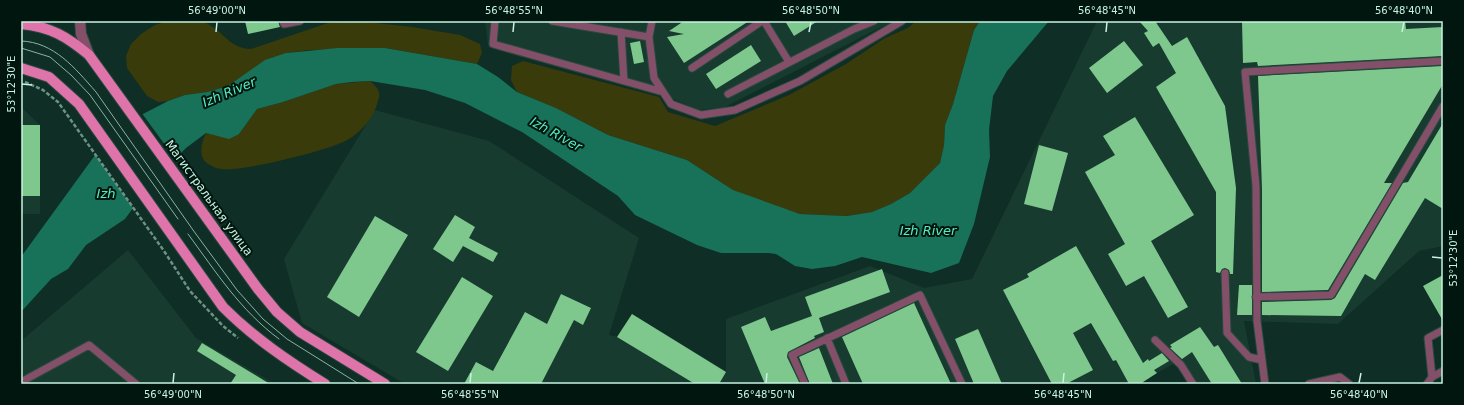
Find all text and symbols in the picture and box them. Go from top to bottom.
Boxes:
text: 56°49'00"N [188,5,246,16]
text: 56°48'55"N [485,5,543,16]
text: 56°48'50"N [782,5,840,16]
text: 56°48'45"N [1078,5,1136,16]
text: 56°48'40"N [1375,5,1433,16]
text: 53°12'30"E [6,56,17,112]
water label: Izh River [200,73,260,110]
water label: Izh River [528,114,586,155]
street label: Магистральная улица [162,137,256,259]
water label: Izh [97,186,115,201]
water label: Izh River [900,223,958,238]
text: 53°12'30"E [1448,230,1459,286]
text: 56°49'00"N [144,389,202,400]
text: 56°48'55"N [441,389,499,400]
text: 56°48'50"N [737,389,795,400]
text: 56°48'45"N [1034,389,1092,400]
text: 56°48'40"N [1330,389,1388,400]

